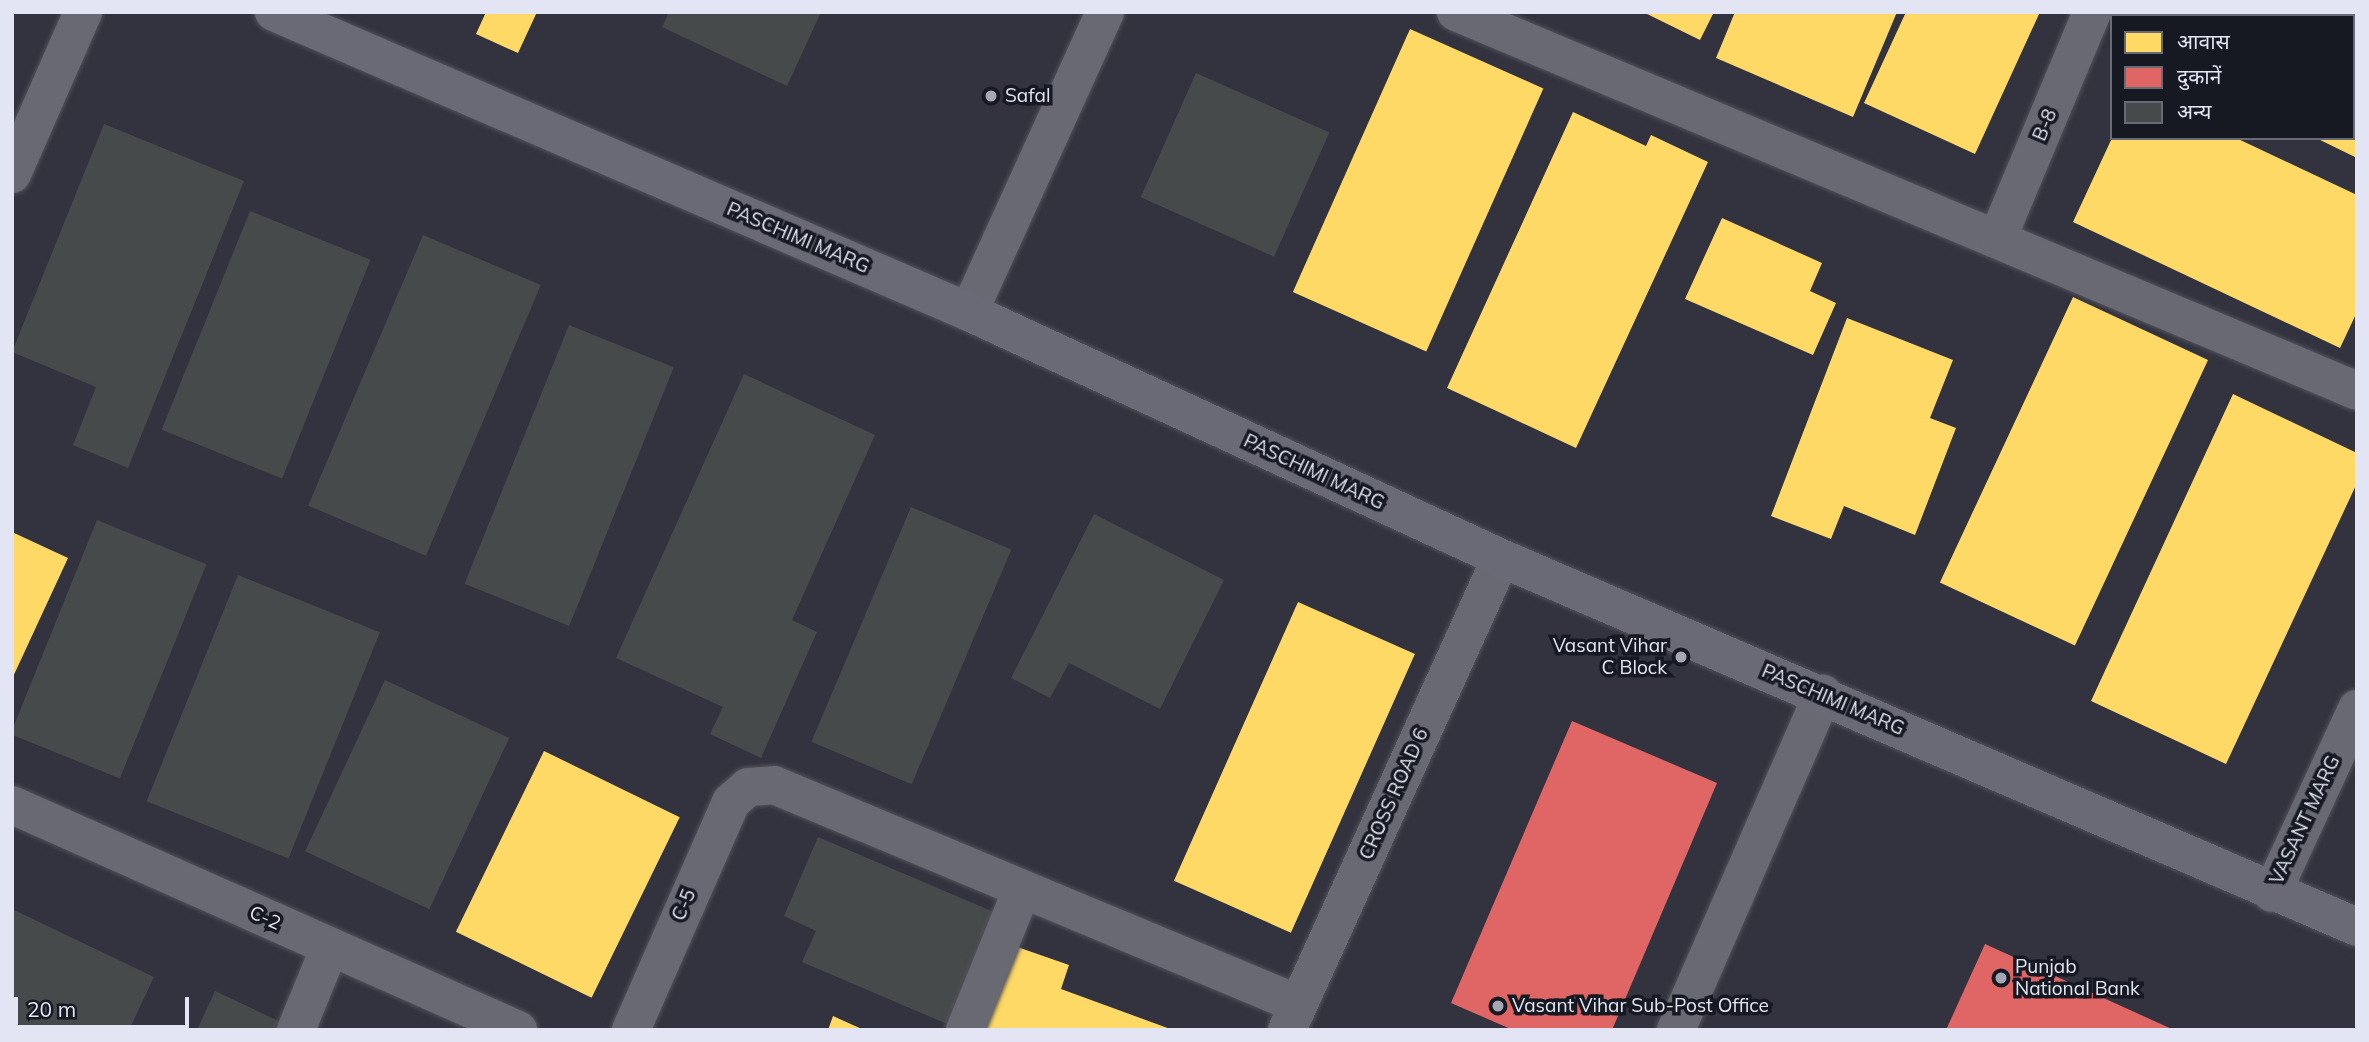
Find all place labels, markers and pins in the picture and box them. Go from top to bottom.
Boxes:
place label: Safal [1005,85,1050,107]
marker: Safal [983,88,999,104]
place label: Vasant Vihar C Block [1553,635,1667,679]
marker: Vasant Vihar C Block [1673,649,1689,665]
place label: Punjab National Bank [2015,956,2140,1000]
marker: Punjab National Bank [1993,970,2009,986]
place label: Vasant Vihar Sub-Post Office [1512,995,1769,1017]
marker: Vasant Vihar Sub-Post Office [1490,998,1506,1014]

